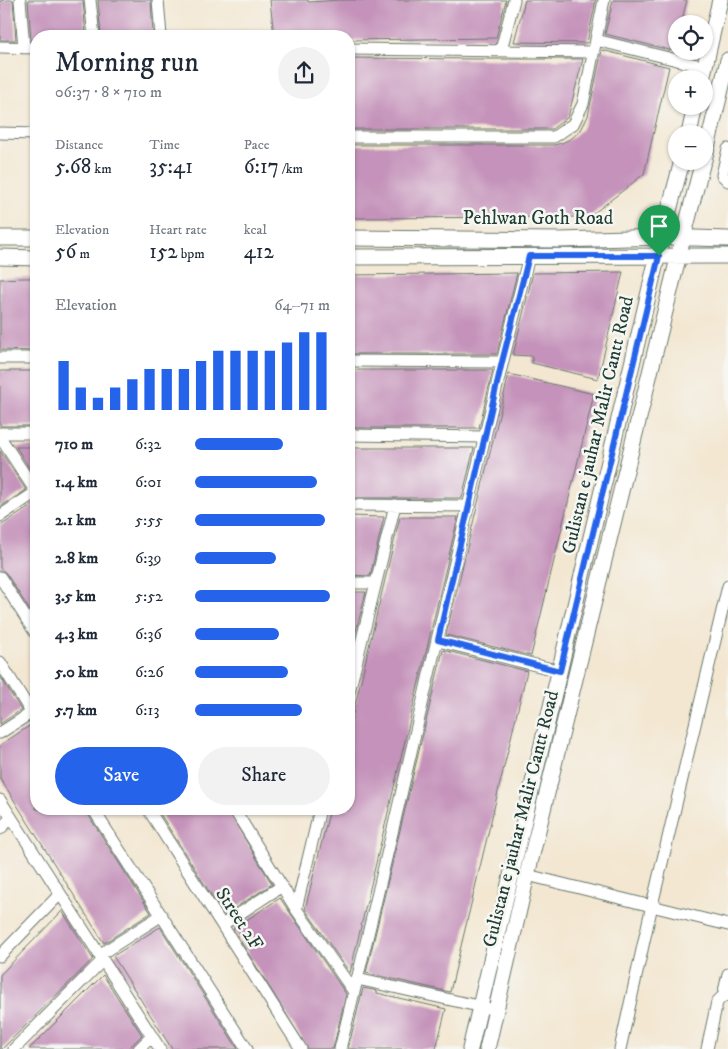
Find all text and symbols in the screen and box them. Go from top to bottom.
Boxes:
map controls [668,15,713,170]
button: locate [668,15,713,60]
text: Morning run [55,45,199,80]
button: share [278,47,330,99]
button: + [668,70,713,115]
text: 06:37 · 8 × 710 m [55,82,162,102]
button: − [668,125,713,170]
text: Distance [55,136,103,154]
text: Time [149,136,180,154]
text: Pace [244,136,270,154]
text: 5.68 [55,154,91,180]
text: 35:41 [149,154,193,180]
text: 6:17 [244,154,279,180]
text: km [91,160,112,178]
text: /km [279,160,303,178]
pin [638,205,680,256]
street label: Pehlwan Goth Road [463,207,614,230]
icon: arrive [645,212,673,240]
text: Elevation [55,221,109,239]
text: Heart rate [149,221,207,239]
text: kcal [244,221,267,239]
text: 56 [55,239,76,265]
text: 152 [149,239,178,265]
text: 412 [244,239,274,265]
text: m [76,245,90,263]
text: bpm [178,245,205,263]
street label: Gulistan e jauhar Malir Cantt Road [557,293,639,556]
text: Elevation [55,295,117,315]
text: 64–71 m [274,295,330,315]
text: 710 m [55,434,93,454]
text: 6:32 [135,434,161,454]
text: 1.4 km [55,472,97,492]
text: 6:01 [135,472,162,492]
text: 2.1 km [55,510,96,530]
text: 5:55 [135,510,163,530]
text: 2.8 km [55,548,98,568]
text: 6:39 [135,548,161,568]
text: 3.5 km [55,586,96,606]
text: 5:52 [135,586,163,606]
text: 4.3 km [55,624,98,644]
text: 6:36 [135,624,162,644]
text: 5.0 km [55,662,98,682]
text: 6:26 [135,662,164,682]
street label: Gulistan e jauhar Malir Cantt Road [478,688,564,950]
text: 5.7 km [55,700,97,720]
text: 6:13 [135,700,159,720]
button: Save [55,747,188,805]
button: Share [198,747,330,805]
street label: Street 2F [210,883,268,955]

